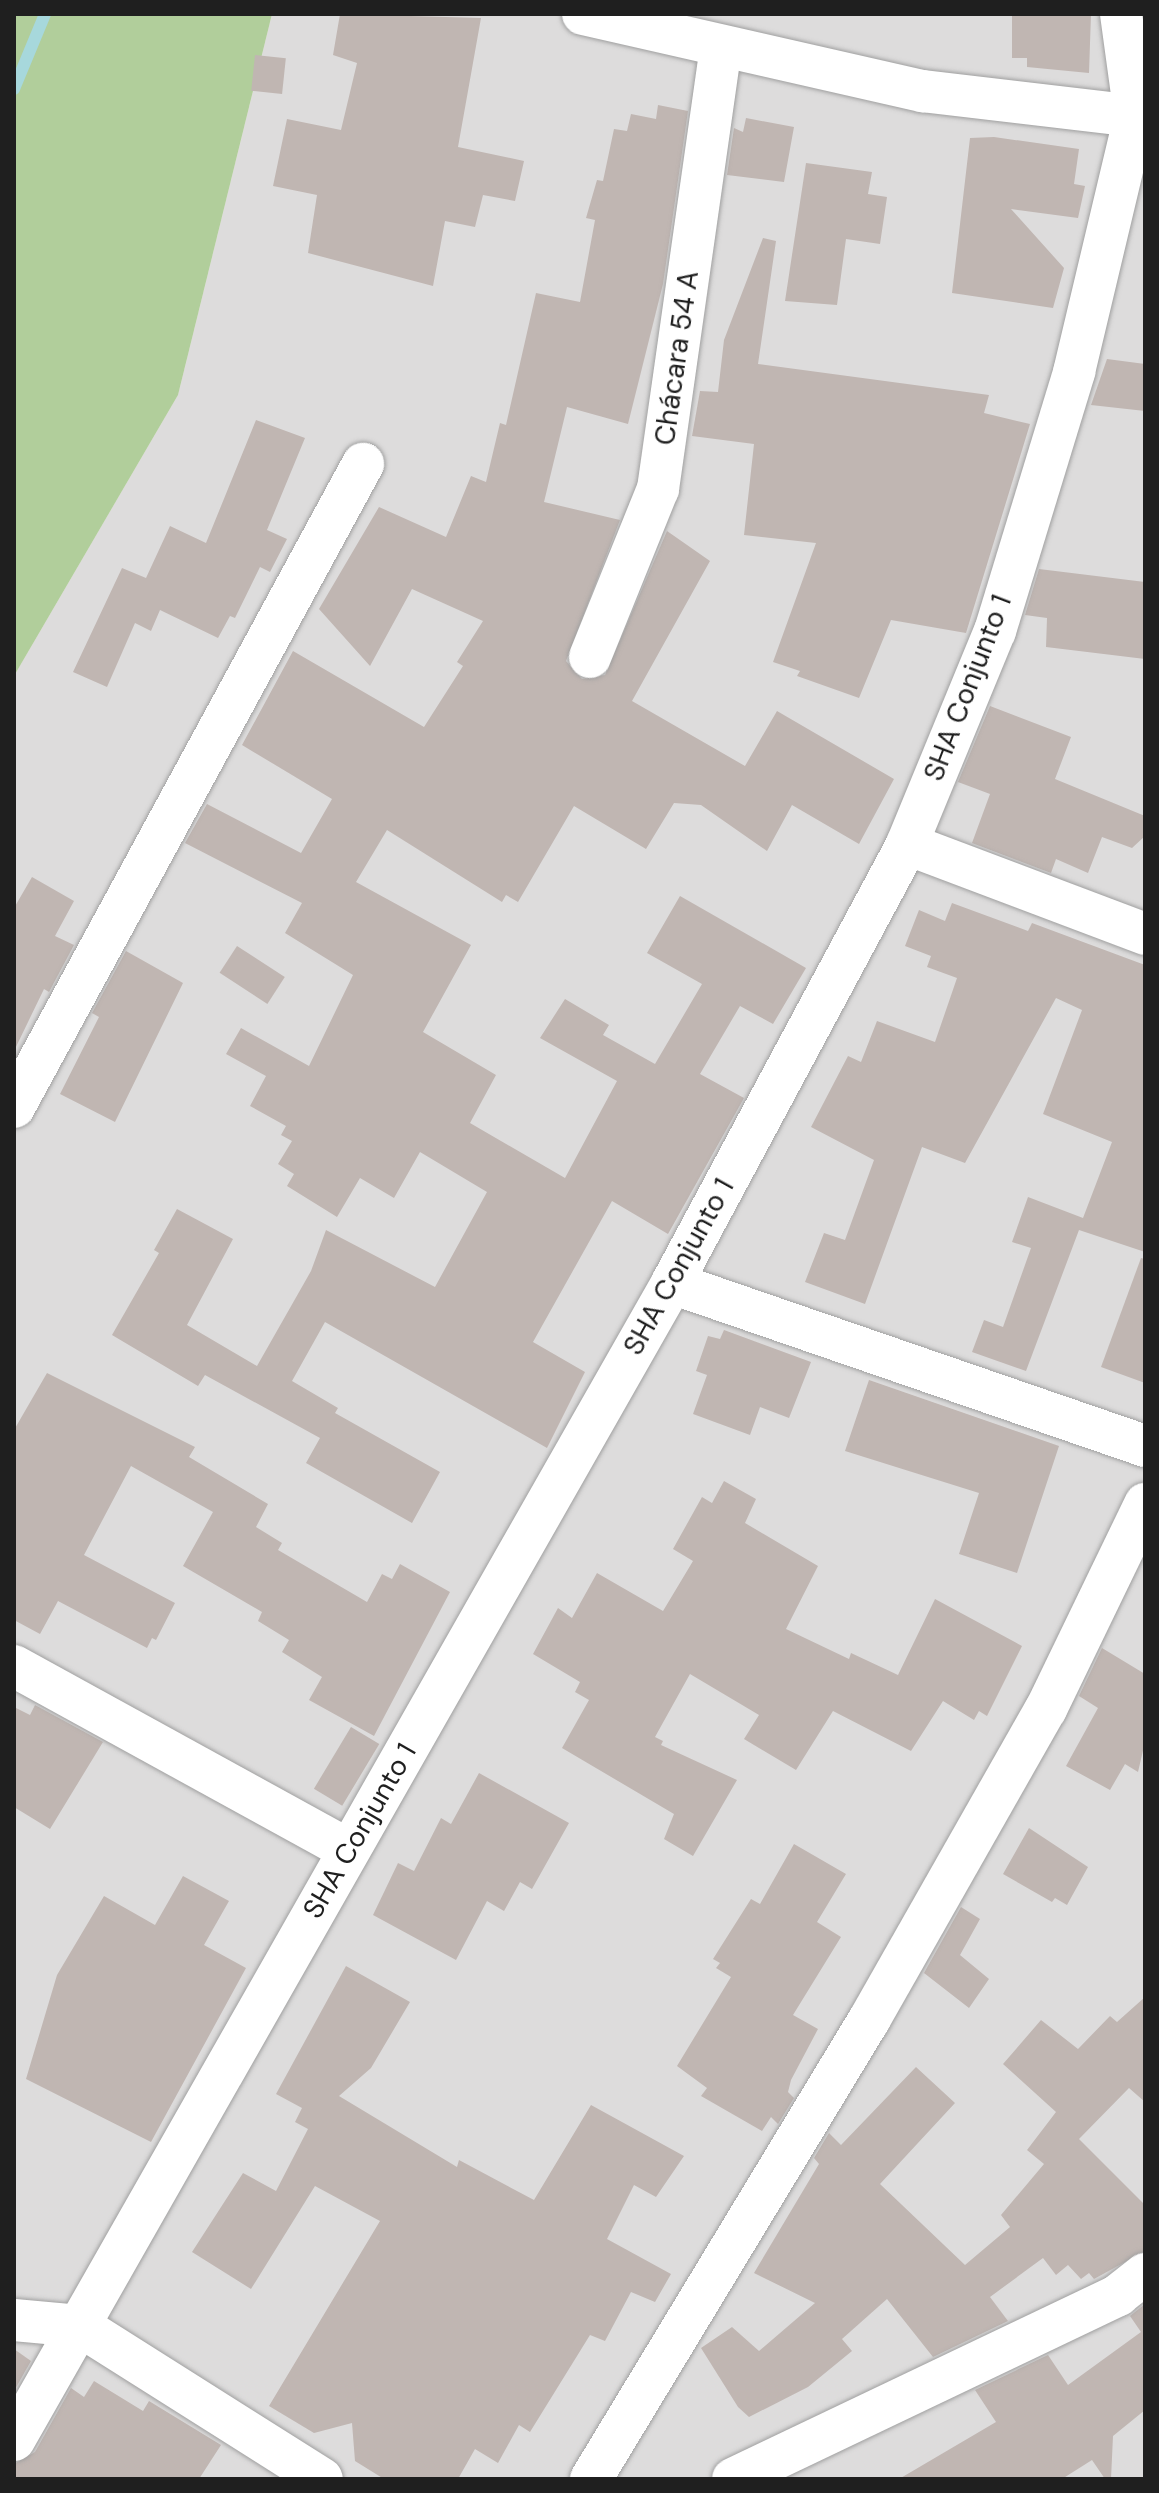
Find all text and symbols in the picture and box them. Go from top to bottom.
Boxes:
street label: Chácara 54 A [648,269,706,447]
street label: SHA Conjunto 1 [917,590,1019,786]
street label: SHA Conjunto 1 [617,1173,741,1361]
street label: SHA Conjunto 1 [296,1738,424,1924]

